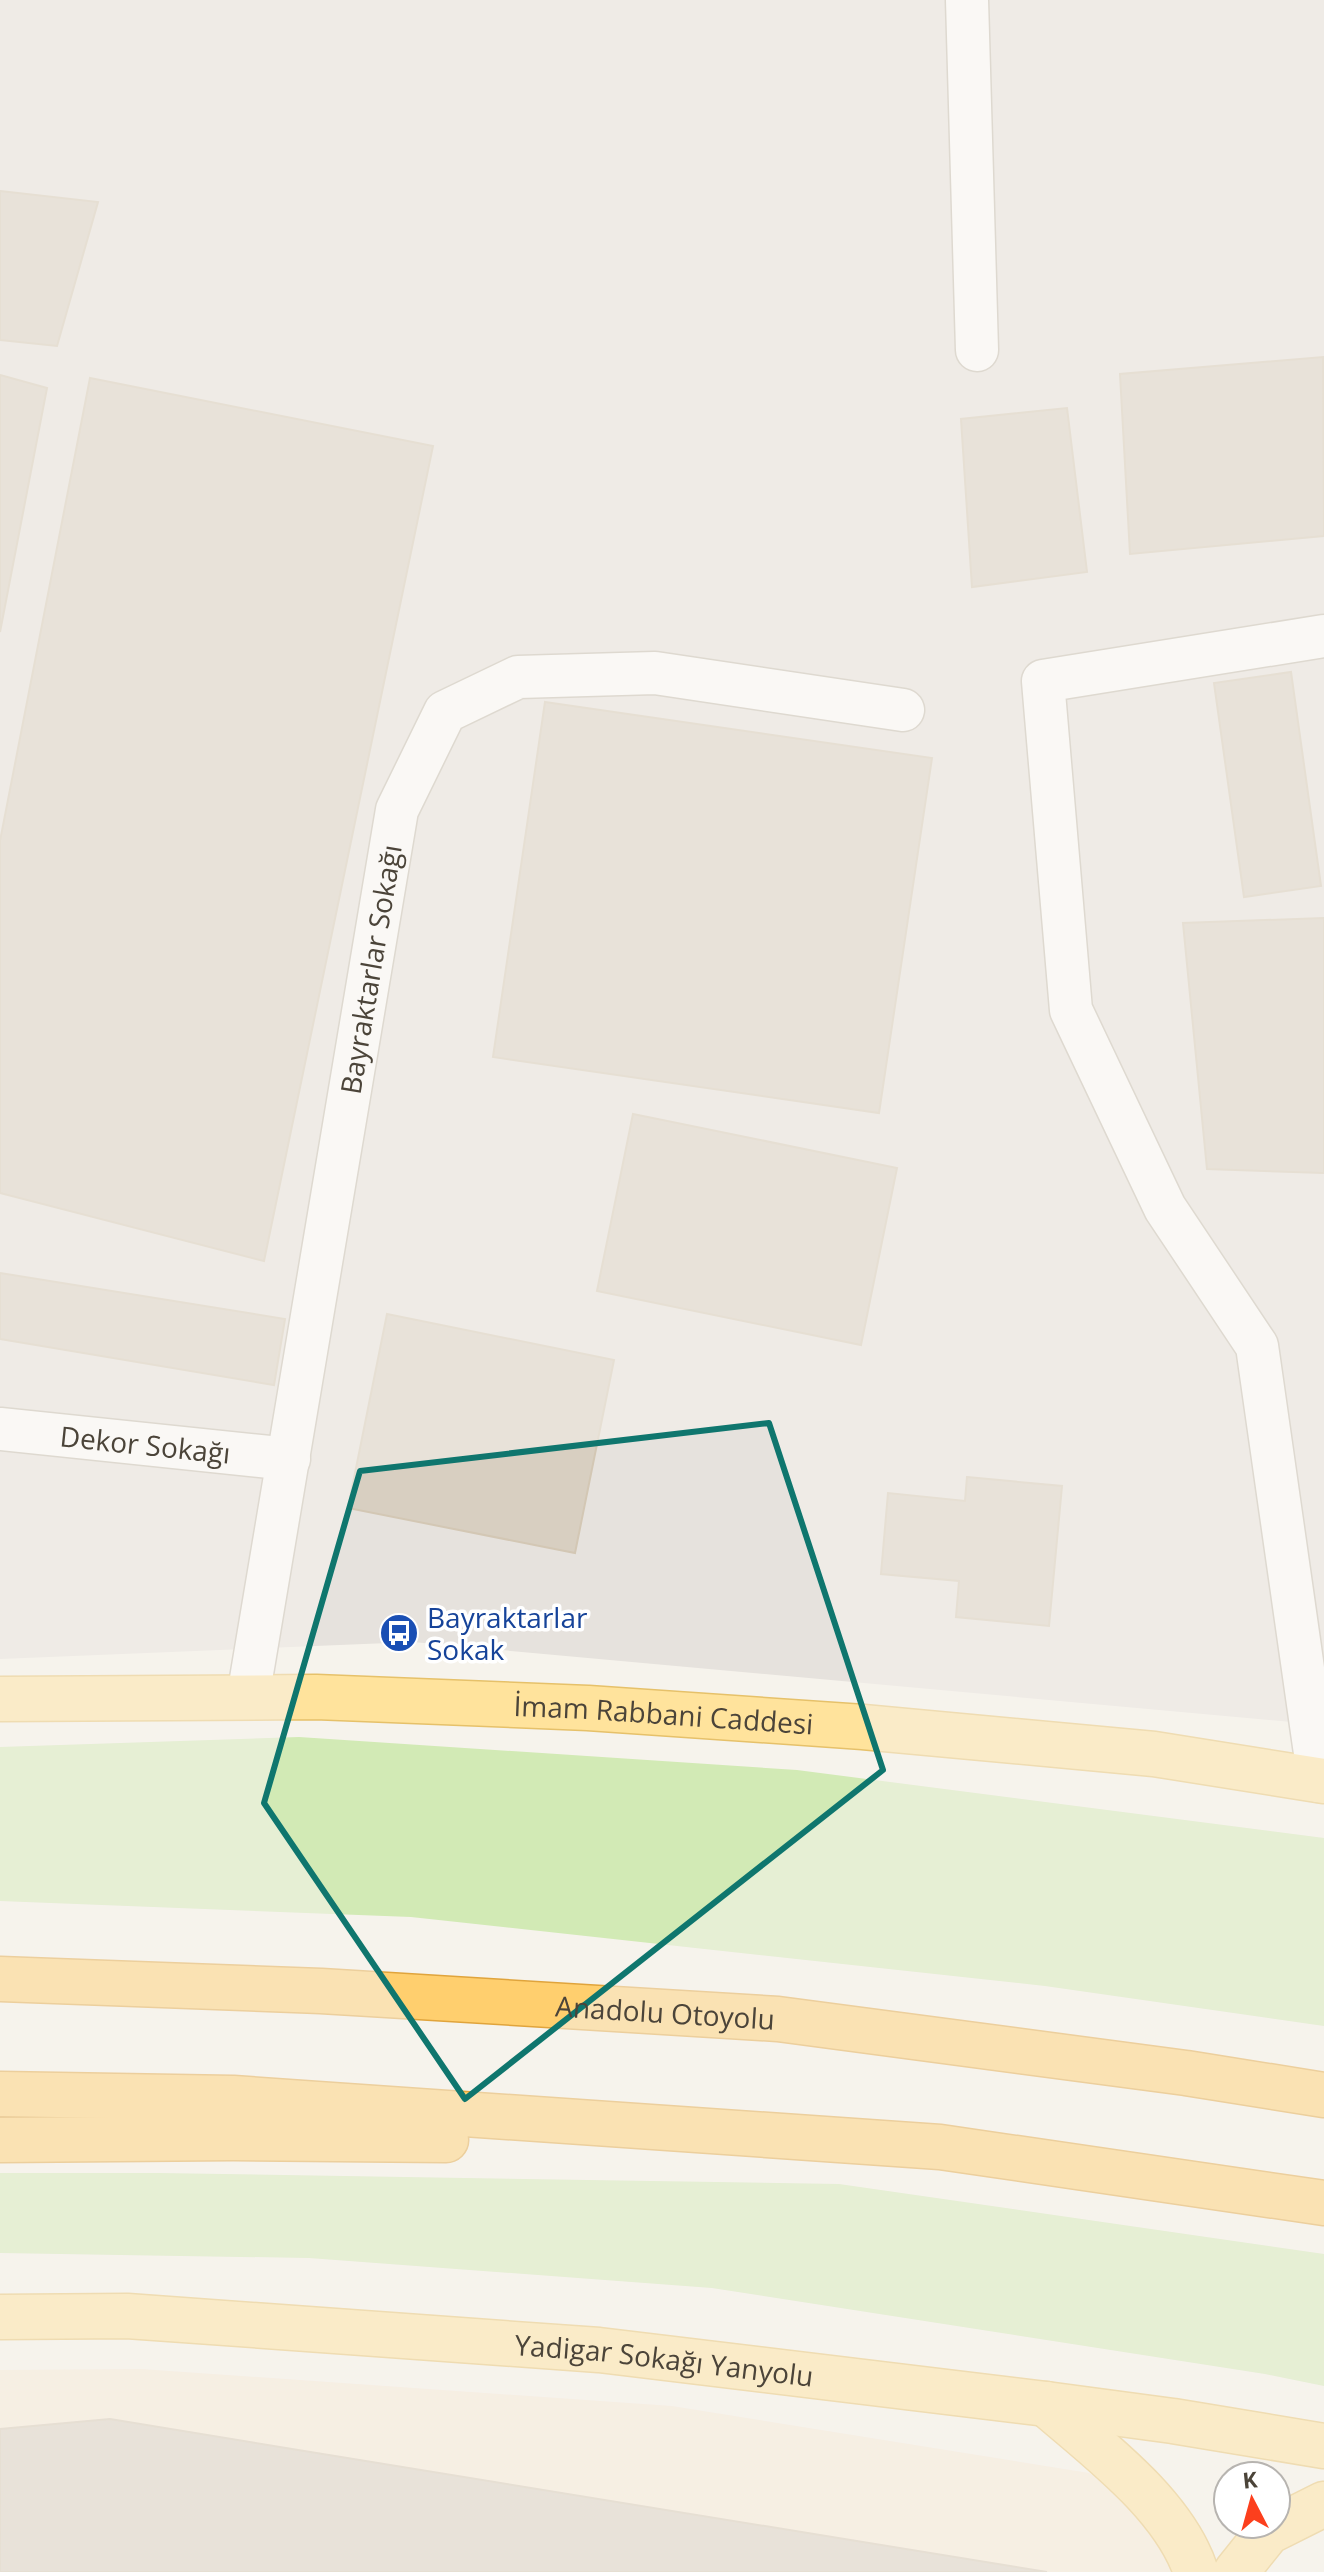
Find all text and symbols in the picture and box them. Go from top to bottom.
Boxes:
street label: Bayraktarlar Sokağı [331,842,410,1097]
street label: Dekor Sokağı [58,1416,232,1472]
place label: Bayraktarlar Sokak [427,1598,588,1668]
bus stop icon: Bayraktarlar Sokak [378,1612,420,1654]
street label: İmam Rabbani Caddesi [513,1686,815,1743]
street label: Anadolu Otoyolu [554,1986,776,2038]
street label: Yadigar Sokağı Yanyolu [513,2325,816,2395]
north arrow [1212,2460,1292,2540]
text: K [1241,2463,1259,2495]

